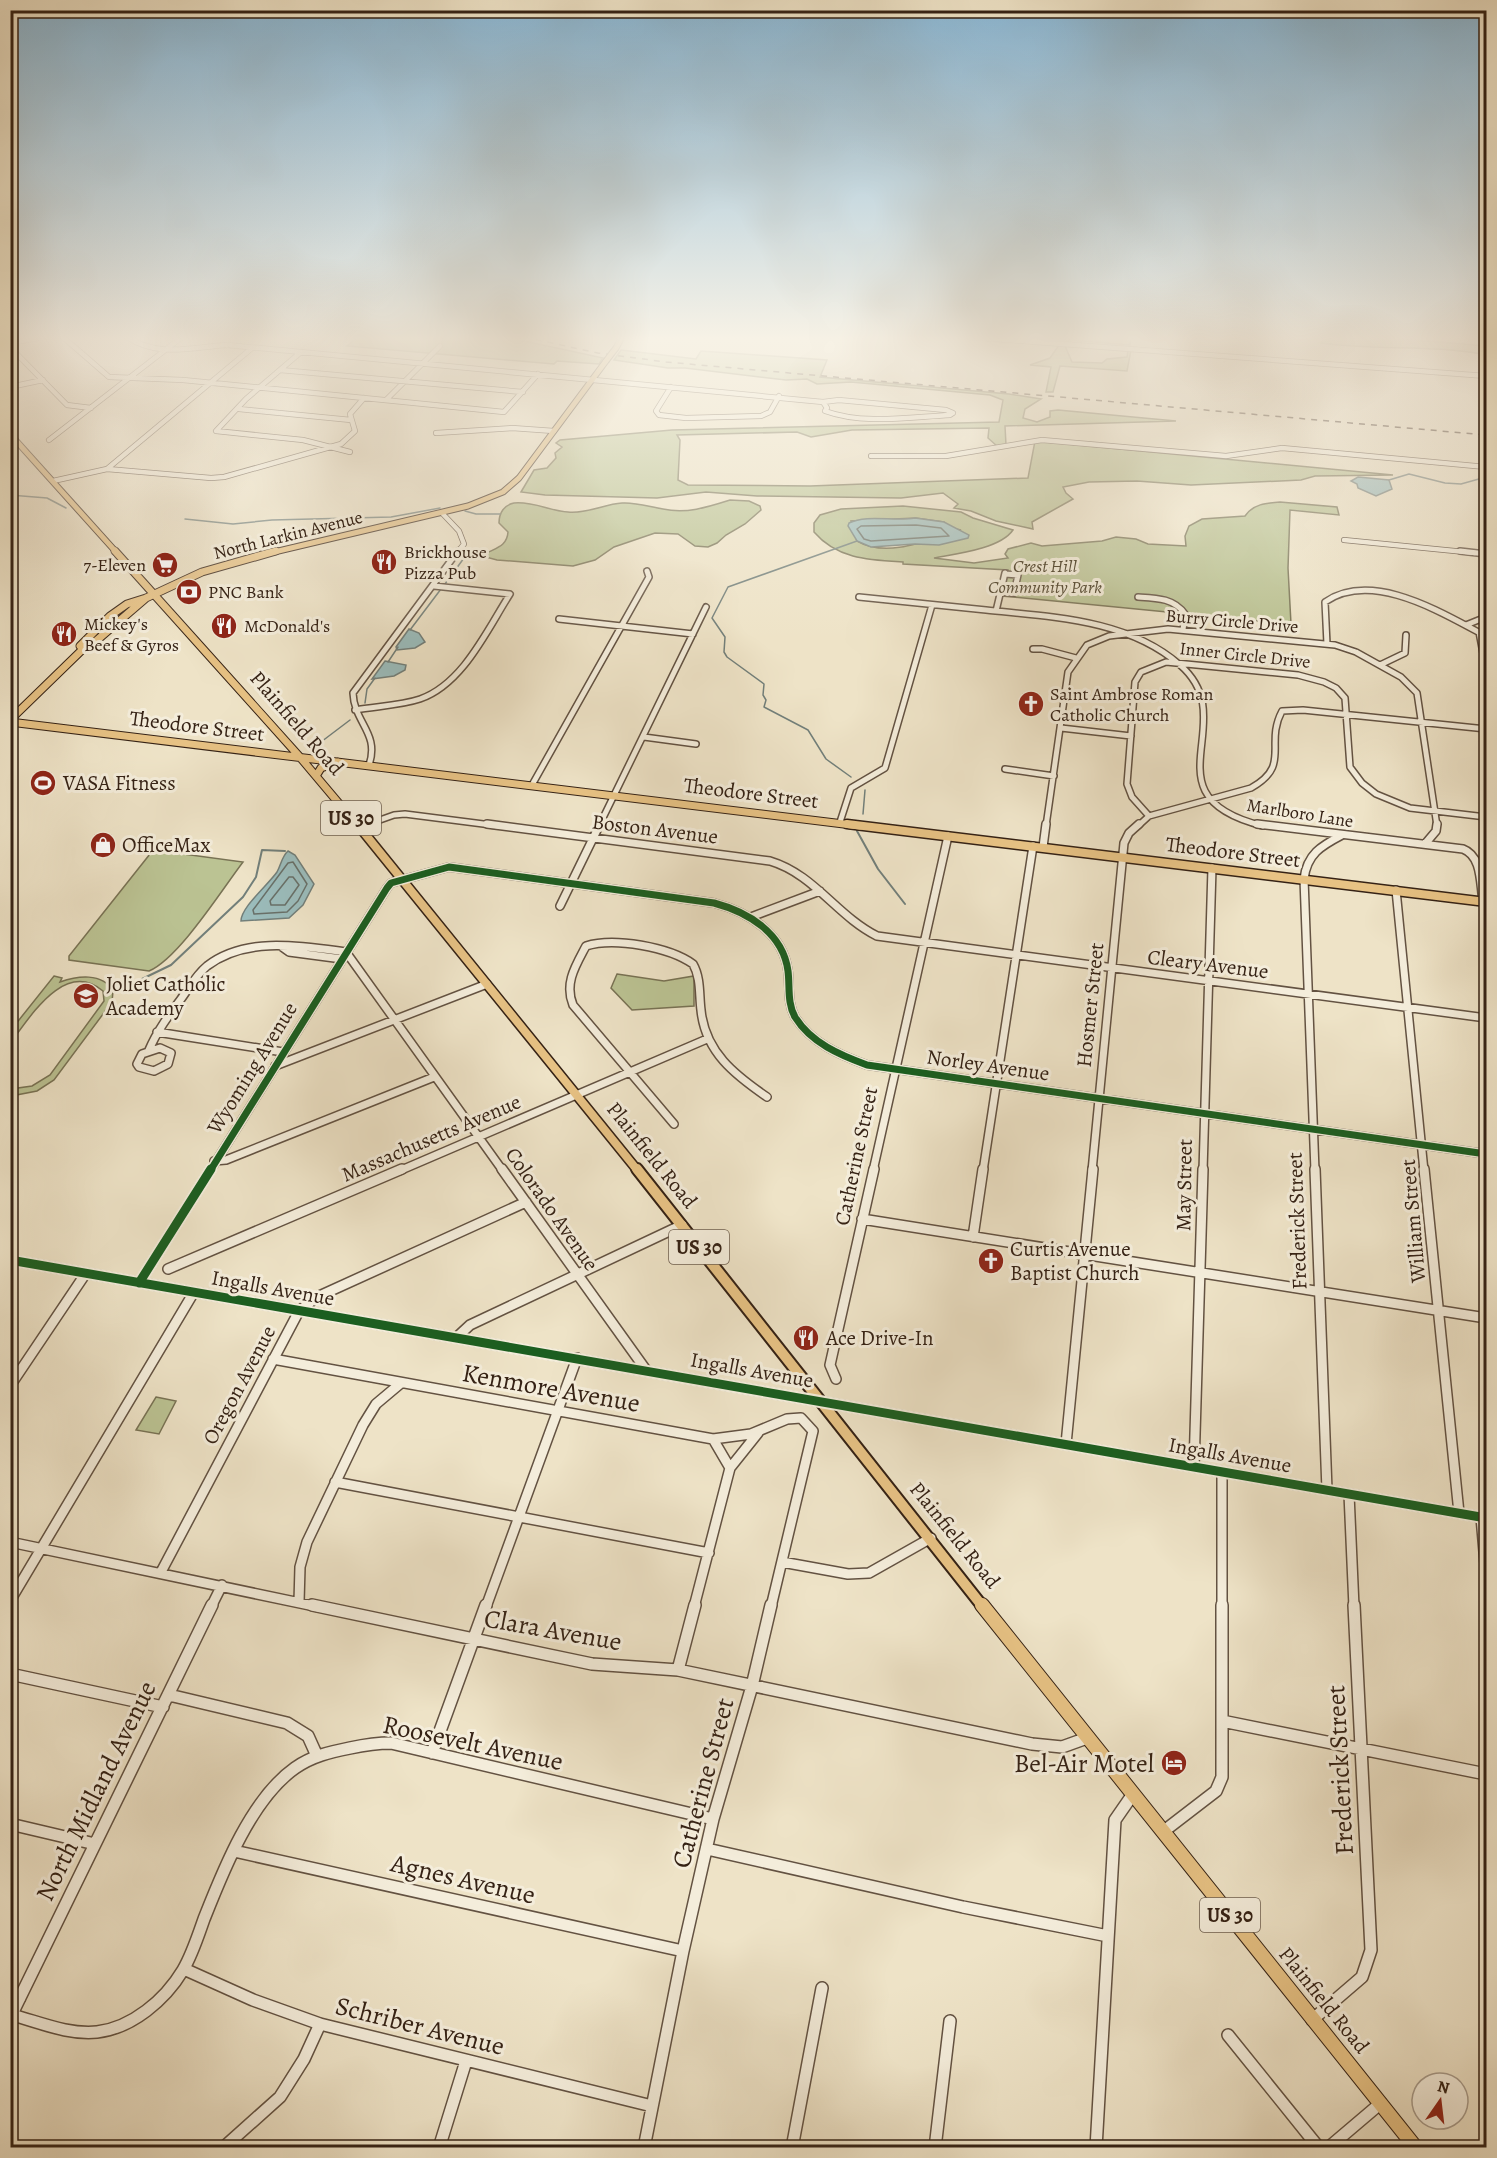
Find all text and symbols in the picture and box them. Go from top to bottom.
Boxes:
street label: North Larkin Avenue [211,505,365,565]
place label: Brickhouse Pizza Pub [404,540,487,585]
restaurant icon: Brickhouse Pizza Pub [369,547,399,577]
supermarket icon: 7-Eleven [150,550,180,580]
place label: 7-Eleven [83,553,146,577]
park label: Crest Hill Community Park [988,554,1102,599]
bank icon: PNC Bank [174,577,204,607]
place label: PNC Bank [208,580,284,604]
street label: Burry Circle Drive [1165,603,1299,639]
restaurant icon: McDonald's [209,611,239,641]
place label: Mickey's Beef & Gyros [84,612,179,657]
place label: McDonald's [244,614,330,638]
restaurant icon: Mickey's Beef & Gyros [49,619,79,649]
street label: Inner Circle Drive [1178,636,1312,674]
street label: Plainfield Road [244,665,351,782]
place label: Saint Ambrose Roman Catholic Church [1050,682,1214,727]
church icon: Saint Ambrose Roman Catholic Church [1016,689,1046,719]
street label: Theodore Street [128,704,266,748]
sports icon: VASA Fitness [28,768,58,798]
place label: VASA Fitness [62,769,176,797]
street label: Theodore Street [682,771,820,815]
street label: Marlboro Lane [1245,793,1355,833]
road number: US 30 [321,801,381,835]
street label: Boston Avenue [590,807,720,851]
shop icon: OfficeMax [88,830,118,860]
street label: Theodore Street [1164,830,1302,874]
place label: OfficeMax [122,831,211,859]
street label: Hosmer Street [1070,941,1110,1069]
street label: Cleary Avenue [1146,943,1270,985]
place label: Joliet Catholic Academy [105,970,226,1022]
school or university icon: Joliet Catholic Academy [71,981,101,1011]
street label: Wyoming Avenue [200,997,304,1140]
street label: Norley Avenue [925,1043,1051,1087]
street label: Catherine Street [828,1084,884,1228]
street label: Massachusetts Avenue [337,1088,525,1188]
street label: Plainfield Road [600,1096,704,1215]
street label: May Street [1169,1139,1199,1231]
street label: Colorado Avenue [499,1142,605,1276]
street label: Frederick Street [1281,1152,1313,1290]
street label: William Street [1394,1158,1432,1285]
road number: US 30 [669,1230,729,1264]
place label: Curtis Avenue Baptist Church [1010,1235,1139,1287]
church icon: Curtis Avenue Baptist Church [976,1246,1006,1276]
street label: Ingalls Avenue [209,1263,337,1313]
street label: Oregon Avenue [196,1321,282,1449]
restaurant icon: Ace Drive-In [791,1323,821,1353]
place label: Ace Drive-In [825,1324,933,1352]
street label: Ingalls Avenue [688,1345,816,1395]
street label: Kenmore Avenue [459,1355,643,1421]
street label: Ingalls Avenue [1166,1430,1294,1480]
street label: Plainfield Road [903,1476,1007,1595]
street label: Clara Avenue [481,1601,625,1659]
street label: North Midland Avenue [27,1675,165,1907]
street label: Frederick Street [1318,1684,1362,1856]
street label: Catherine Street [663,1694,743,1872]
street label: Roosevelt Avenue [380,1707,566,1779]
place label: Bel-Air Motel [1014,1746,1154,1781]
hotel icon: Bel-Air Motel [1159,1748,1189,1778]
street label: Agnes Avenue [386,1845,539,1913]
road number: US 30 [1200,1898,1260,1932]
street label: Plainfield Road [1272,1941,1376,2060]
street label: Schriber Avenue [332,1988,508,2064]
north arrow [1410,2071,1470,2131]
text: N [1435,2075,1452,2100]

